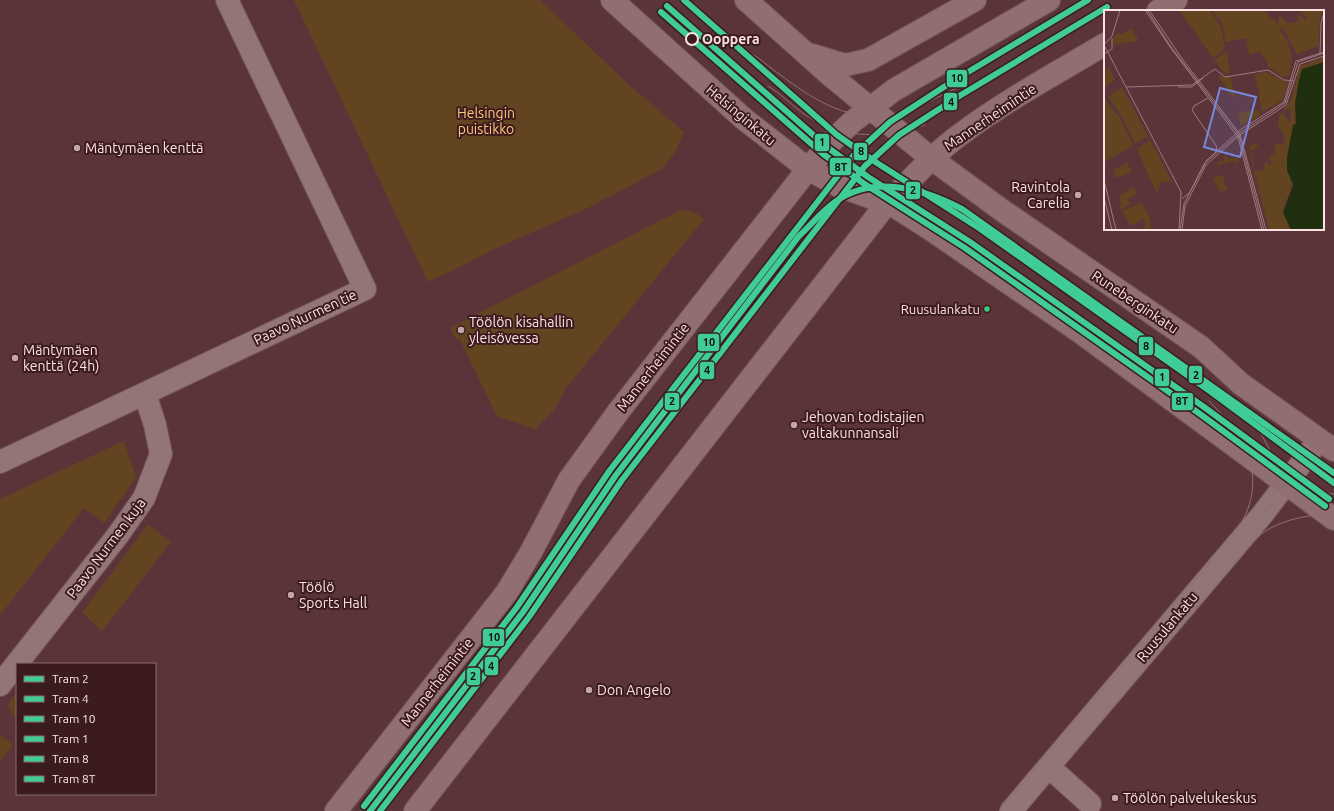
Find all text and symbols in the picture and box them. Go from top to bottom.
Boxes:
inset map [1104,10,1324,230]
place label: Ooppera [702,31,760,47]
marker: Ooppera [685,32,699,46]
line badge: 10 [946,69,968,88]
text: 10 [951,72,963,84]
street label: Mannerheimintie [941,80,1039,154]
street label: Helsinginkatu [703,81,779,149]
line badge: 4 [943,92,958,111]
text: 4 [948,96,954,108]
park label: Helsingin puistikko [457,105,515,137]
line badge: 1 [814,133,830,152]
text: 1 [819,136,825,148]
place label: Mäntymäen kenttä [85,140,204,156]
line badge: 8 [853,142,868,161]
marker: Mäntymäen kenttä [72,143,82,153]
text: 8 [858,145,864,157]
line badge: 8T [829,157,852,176]
text: 8T [835,161,848,173]
place label: Ravintola Carelia [1011,179,1070,211]
line badge: 2 [905,181,921,200]
text: 2 [910,184,916,196]
marker: Ravintola Carelia [1073,190,1083,200]
street label: Runeberginkatu [1089,267,1181,337]
street label: Paavo Nurmen tie [251,286,359,348]
place label: Ruusulankatu [901,302,980,316]
marker: Ruusulankatu [982,304,992,314]
place label: Töölön kisahallin yleisövessa [469,314,573,346]
street label: Mannerheimintie [614,320,692,414]
marker: Töölön kisahallin yleisövessa [456,325,466,335]
line badge: 10 [697,333,720,352]
text: 10 [703,336,715,348]
line badge: 8 [1138,336,1154,356]
text: 8 [1143,340,1149,352]
place label: Mäntymäen kenttä (24h) [23,342,99,374]
marker: Mäntymäen kenttä (24h) [10,353,20,363]
line badge: 4 [699,361,715,380]
text: 4 [704,364,710,376]
line badge: 2 [1188,365,1203,384]
line badge: 1 [1154,368,1170,387]
text: 2 [1193,369,1199,381]
text: 1 [1159,371,1165,383]
line badge: 2 [664,392,680,411]
line badge: 8T [1171,392,1194,411]
text: 2 [669,395,675,407]
text: 8T [1176,395,1189,407]
place label: Jehovan todistajien valtakunnansali [802,409,925,441]
marker: Jehovan todistajien valtakunnansali [789,420,799,430]
street label: Paavo Nurmen kuja [63,495,149,601]
place label: Töölö Sports Hall [299,579,367,611]
street label: Ruusulankatu [1133,589,1201,665]
marker: Töölö Sports Hall [286,590,296,600]
line badge: 10 [482,628,505,647]
text: 10 [488,631,500,643]
street label: Mannerheimintie [398,635,476,729]
line badge: 4 [484,656,499,676]
text: 4 [488,660,494,672]
legend [16,663,156,795]
line badge: 2 [466,667,481,686]
text: 2 [470,670,476,682]
text: Tram 2 [52,672,89,685]
place label: Don Angelo [597,682,671,698]
marker: Don Angelo [584,685,594,695]
text: Tram 4 [52,692,89,705]
text: Tram 10 [52,712,96,725]
text: Tram 1 [52,732,89,745]
text: Tram 8 [52,752,89,765]
text: Tram 8T [52,772,96,785]
place label: Töölön palvelukeskus [1123,790,1257,806]
marker: Töölön palvelukeskus [1110,793,1120,803]

